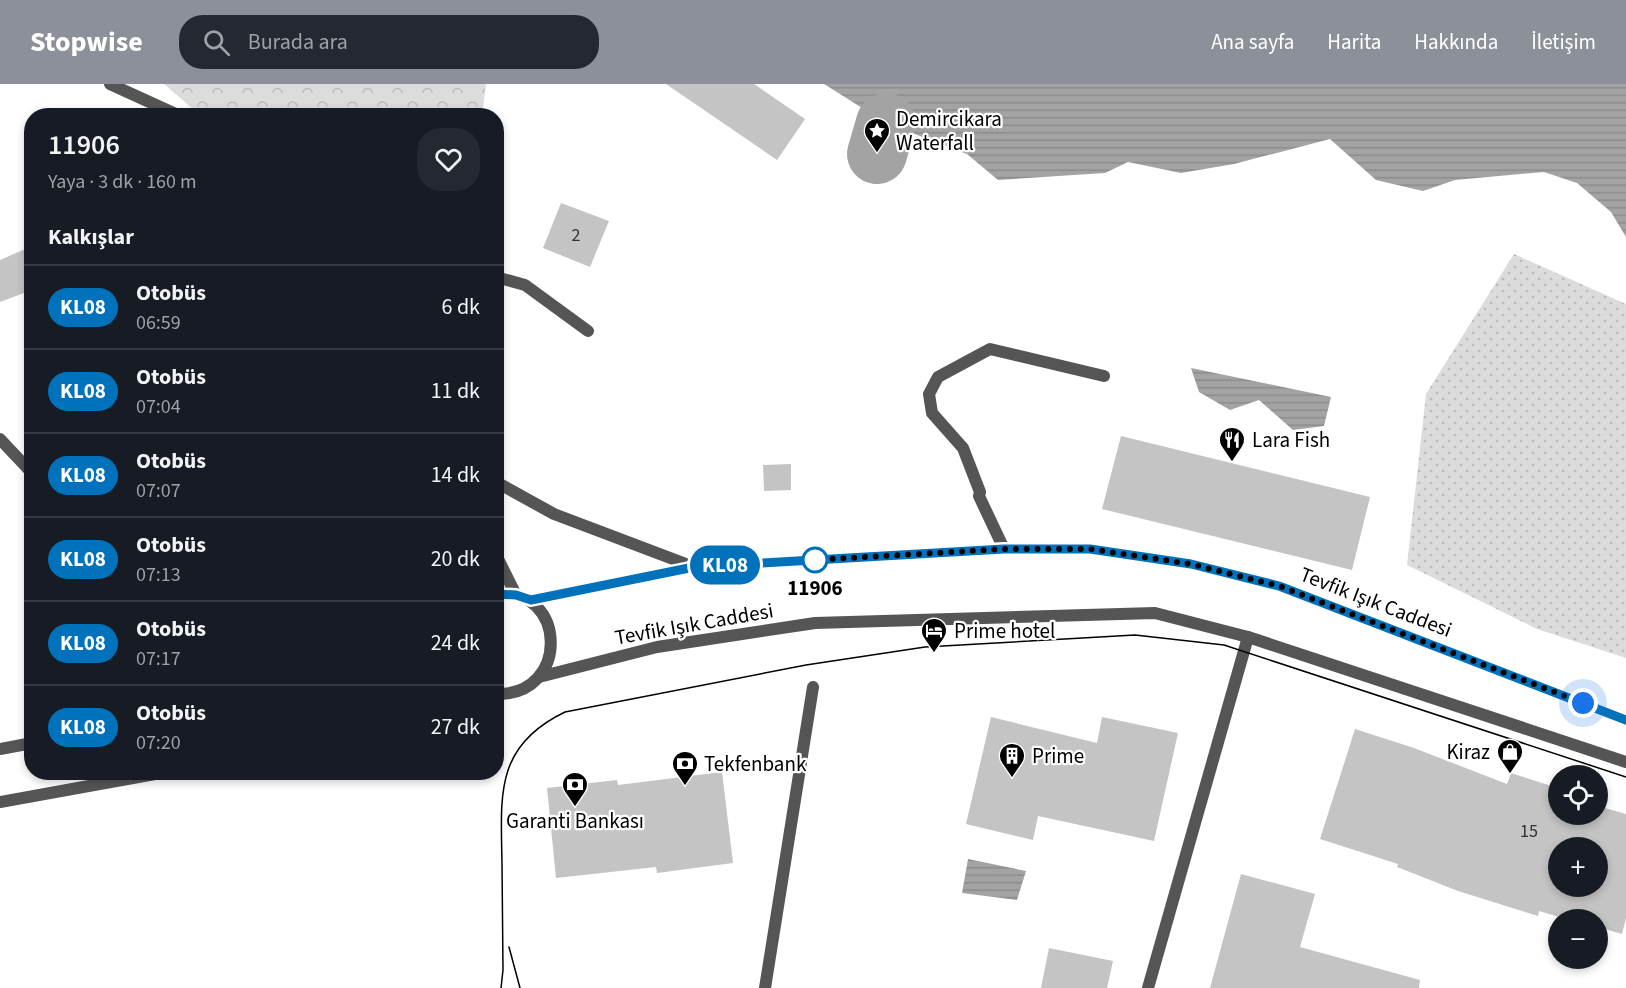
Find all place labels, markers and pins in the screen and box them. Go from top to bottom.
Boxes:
place label: Demircikara Waterfall [896,104,1002,158]
place icon: Demircikara Waterfall [862,116,892,154]
restaurant icon: Lara Fish [1217,425,1247,463]
place label: Lara Fish [1252,425,1330,455]
marker: 11906 [802,547,828,573]
place label: 11906 [787,573,843,603]
hotel icon: Prime hotel [919,616,949,654]
place label: Prime hotel [954,616,1055,646]
place label: Kiraz [1446,737,1490,767]
shop icon: Kiraz [1495,737,1525,775]
building icon: Prime [997,741,1027,779]
place label: Prime [1032,741,1084,771]
bank icon: Tekfenbank [670,749,700,787]
place label: Tekfenbank [704,749,807,779]
bank icon: Garanti Bankası [560,770,590,808]
place label: Garanti Bankası [506,806,644,836]

